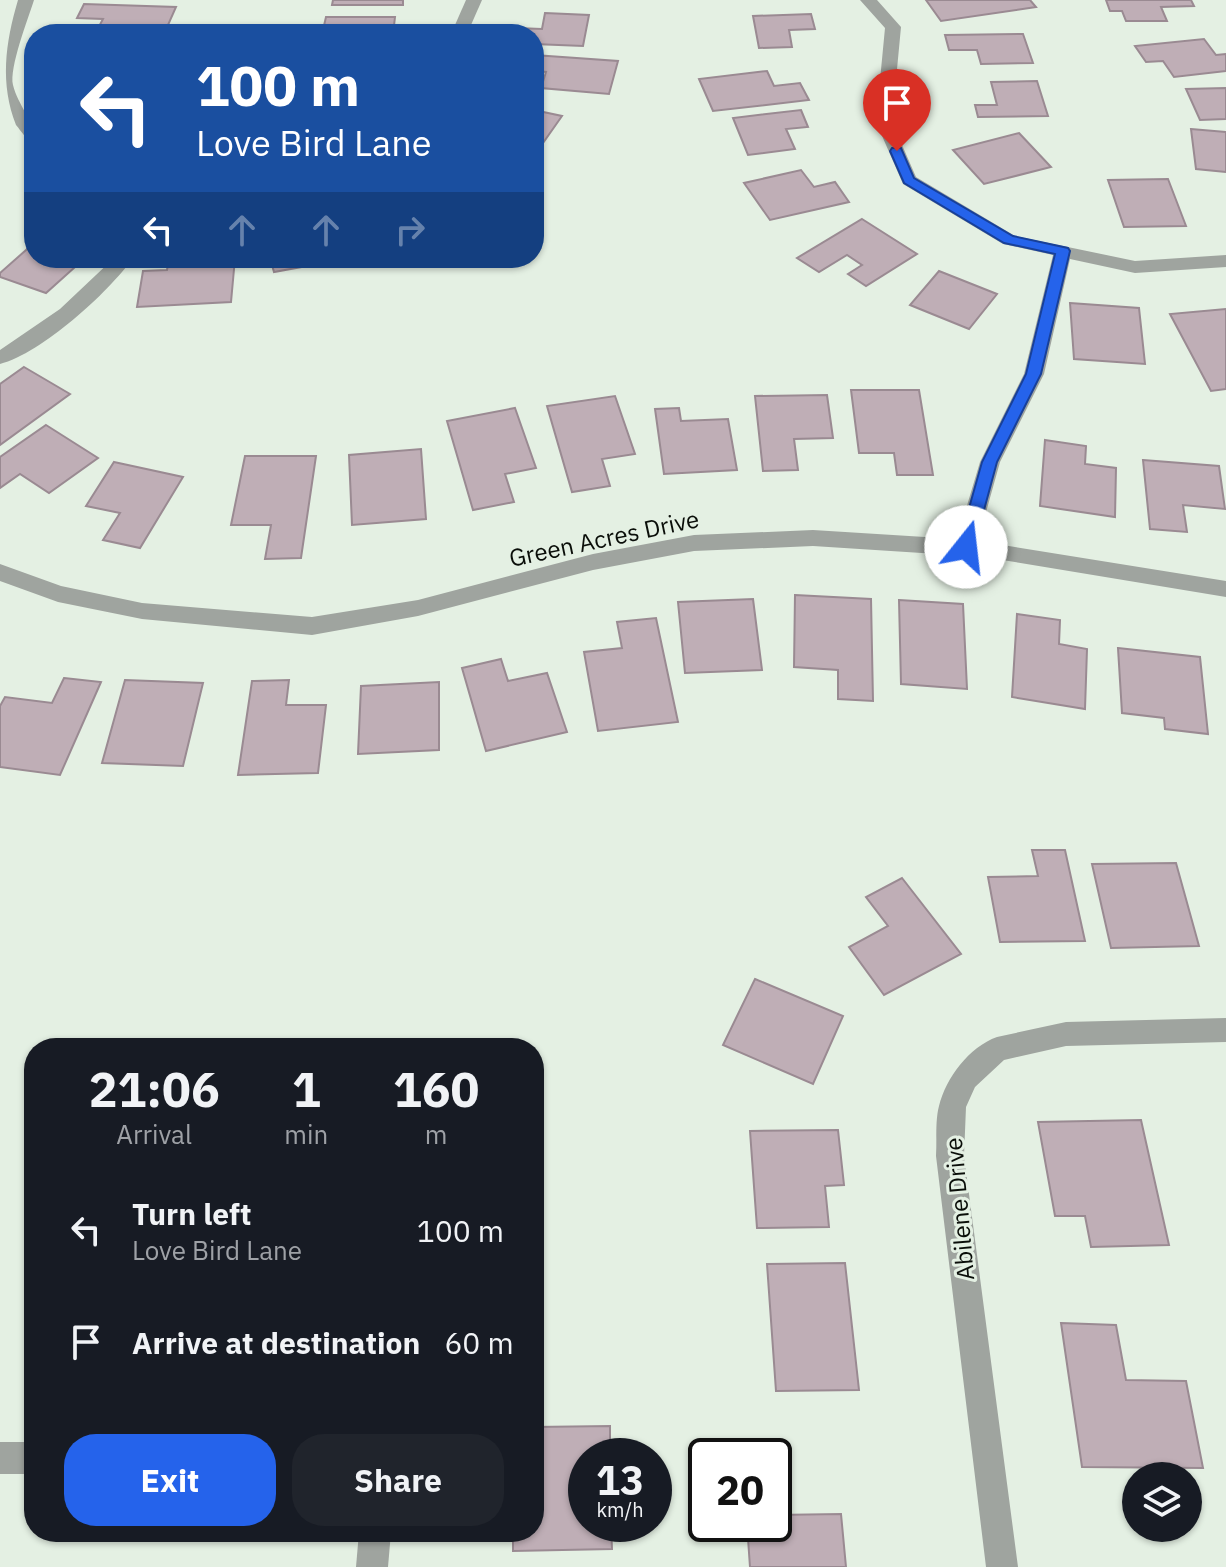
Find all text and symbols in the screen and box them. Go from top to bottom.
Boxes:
text: 100 m [196,49,360,121]
icon: left [64,56,168,160]
pin [863,69,931,151]
icon: arrive [875,81,919,125]
text: Love Bird Lane [196,119,432,166]
icon: left [136,208,180,252]
icon: ahead [220,208,264,252]
icon: ahead [304,208,348,252]
icon: right [388,208,432,252]
street label: Green Acres Drive [506,502,702,574]
position arrow [924,505,1008,589]
text: 21:06 [89,1058,220,1120]
text: 1 [292,1058,321,1120]
text: 160 [393,1058,479,1120]
text: Arrival [116,1117,192,1151]
text: min [284,1117,328,1151]
text: m [425,1117,447,1151]
street label: Abilene Drive [937,1136,981,1282]
text: Turn left [132,1194,251,1233]
icon: left [64,1208,108,1252]
text: 100 m [417,1211,504,1250]
text: Love Bird Lane [132,1233,302,1267]
icon: arrive [64,1320,108,1364]
text: Arrive at destination [132,1323,420,1362]
text: 60 m [444,1323,514,1362]
button: Exit [64,1434,276,1526]
button: Share [292,1434,504,1526]
speed limit sign: 20 [688,1438,792,1542]
text: 13 [596,1454,644,1506]
map controls [1122,1462,1202,1542]
button: layers [1122,1462,1202,1542]
text: km/h [596,1496,644,1523]

